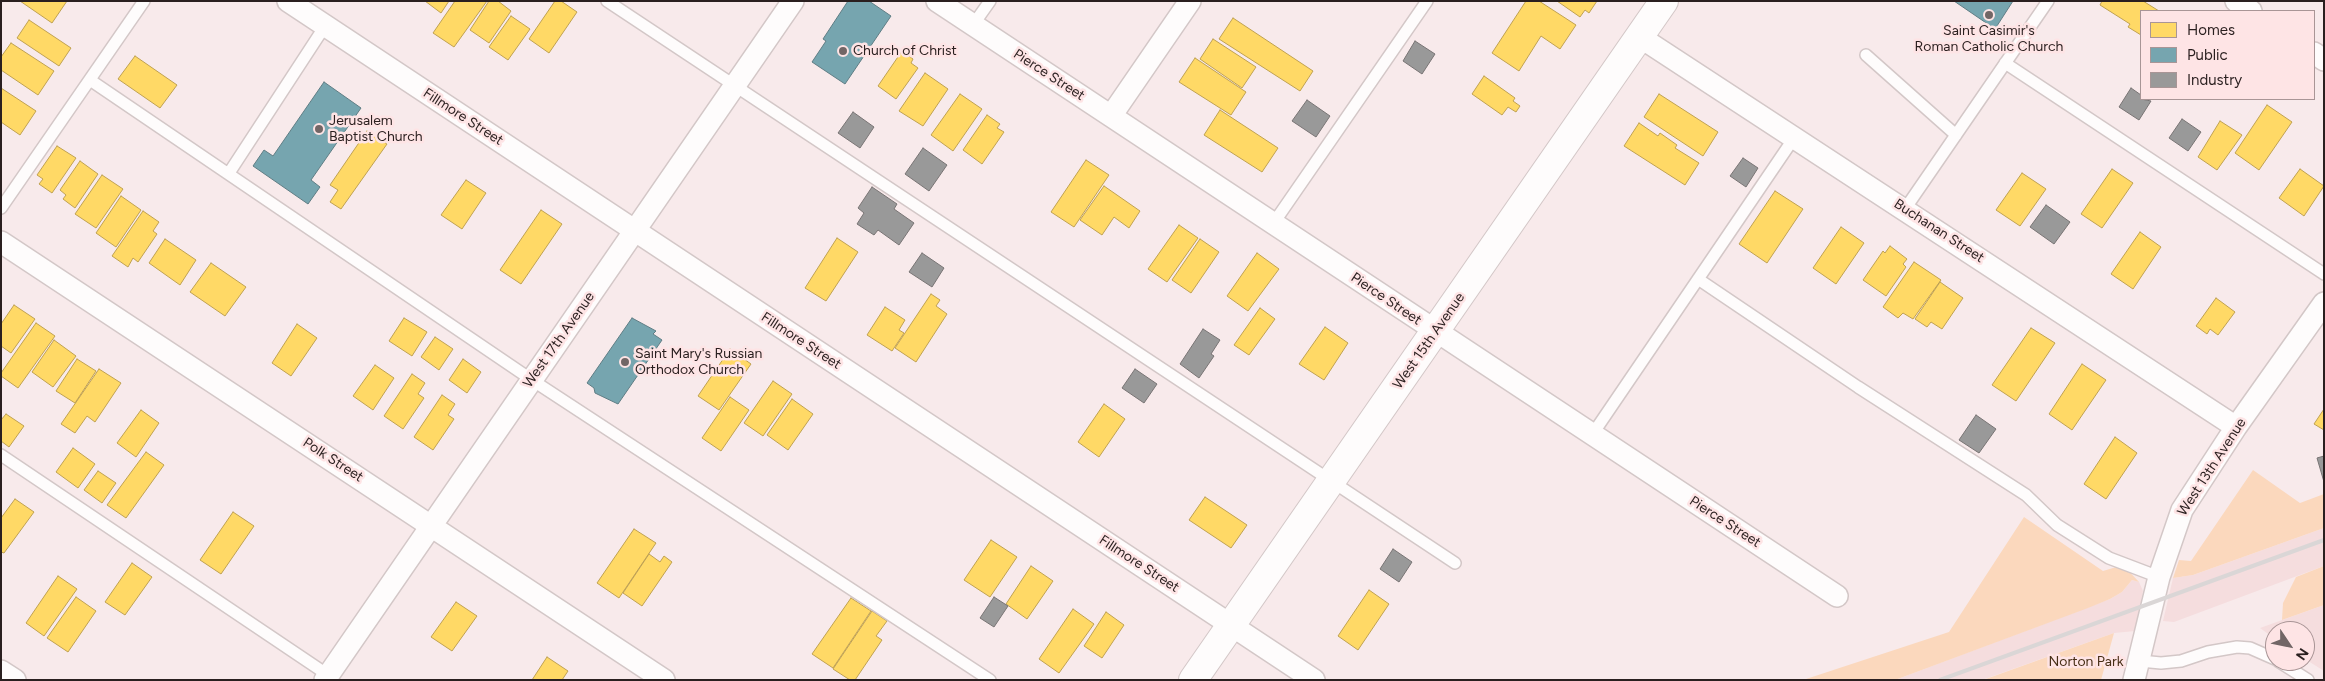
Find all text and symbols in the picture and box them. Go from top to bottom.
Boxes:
marker: Saint Casimir's Roman Catholic Church [1983,9,1995,21]
legend [2140,10,2315,100]
text: Homes [2187,21,2235,39]
place label: Saint Casimir's Roman Catholic Church [1915,23,2063,56]
place label: Church of Christ [853,43,957,59]
marker: Church of Christ [837,45,849,57]
street label: Pierce Street [1010,46,1088,104]
text: Public [2187,46,2228,64]
text: Industry [2187,71,2242,89]
street label: Fillmore Street [420,85,506,149]
place label: Jerusalem Baptist Church [329,113,423,146]
marker: Jerusalem Baptist Church [313,123,325,135]
street label: Buchanan Street [1891,196,1987,266]
street label: Pierce Street [1347,269,1425,329]
street label: West 17th Avenue [520,289,598,391]
street label: West 15th Avenue [1390,290,1468,392]
street label: Fillmore Street [758,309,844,373]
place label: Saint Mary's Russian Orthodox Church [635,346,762,378]
marker: Saint Mary's Russian Orthodox Church [619,356,631,368]
street label: West 13th Avenue [2174,415,2250,519]
street label: Polk Street [300,434,366,486]
street label: Pierce Street [1686,493,1764,551]
street label: Fillmore Street [1096,532,1182,596]
north arrow [2265,621,2315,671]
text: N [2292,645,2312,663]
park label: Norton Park [2049,654,2123,670]

